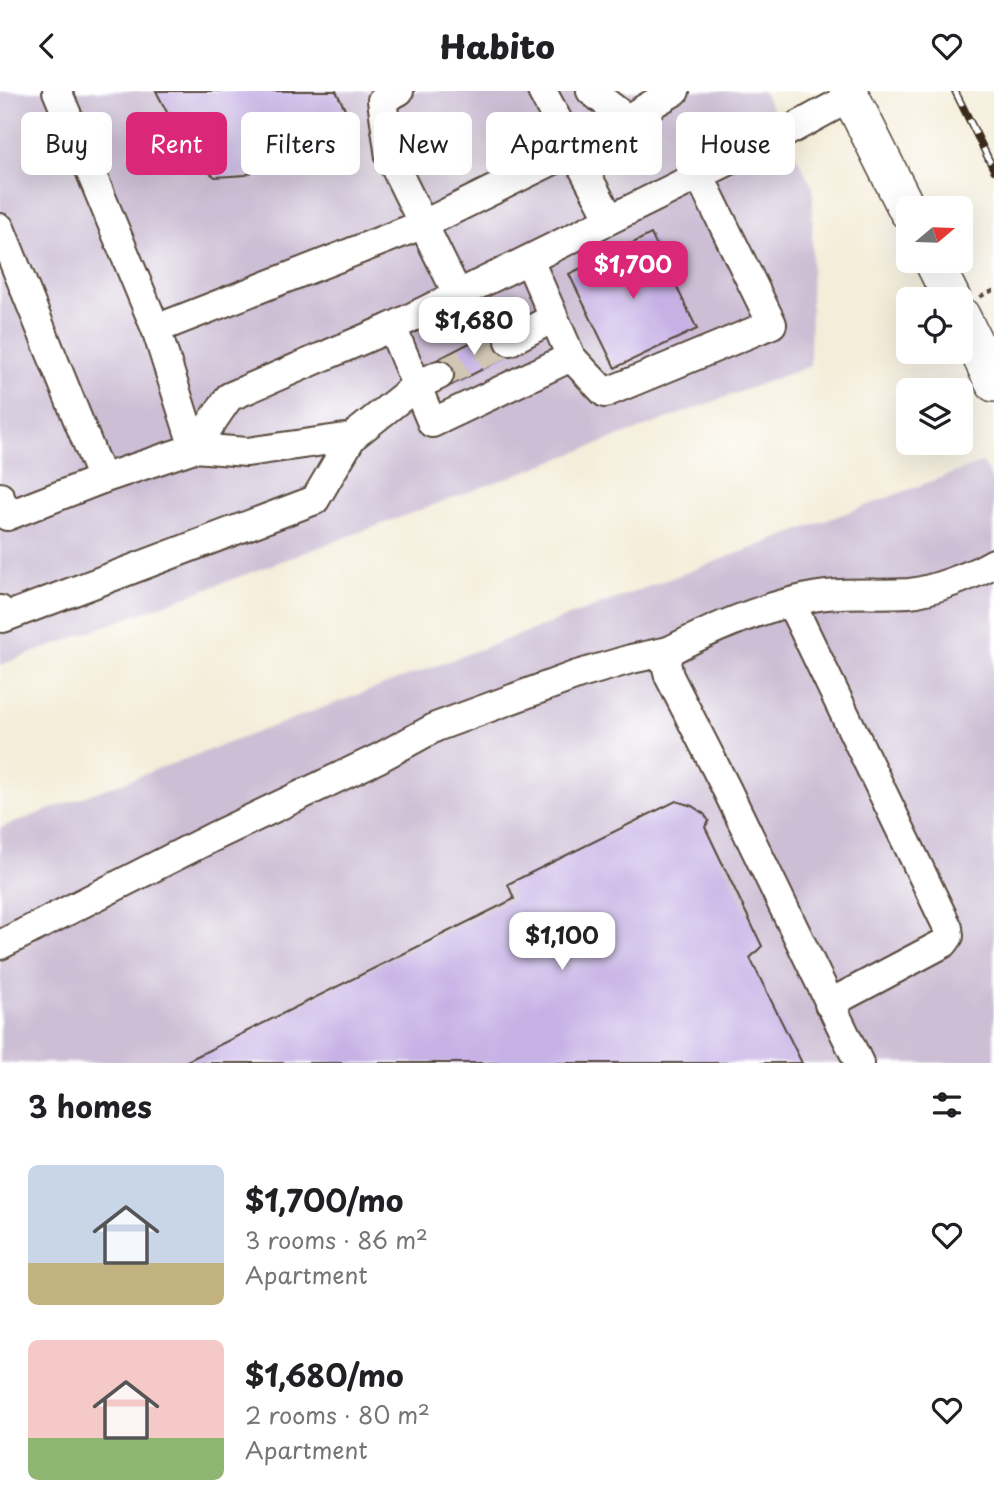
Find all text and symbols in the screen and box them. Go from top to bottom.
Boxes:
text: Habito [439,22,555,70]
icon: back [28,27,66,65]
icon: heart [928,27,966,65]
chip: Buy [21,112,112,175]
chip: Rent [126,112,227,175]
chip: Filters [241,112,360,175]
chip: New [374,112,472,175]
chip: Apartment [486,112,662,175]
chip: House [676,112,795,175]
north arrow [896,196,973,273]
map controls [896,196,973,455]
pin: $1,700 [576,241,690,301]
text: $1,700 [594,246,672,281]
button: locate [896,287,973,364]
pin: $1,680 [417,297,531,357]
text: $1,680 [435,302,513,337]
button: layers [896,378,973,455]
pin: $1,100 [505,913,619,972]
text: $1,100 [525,917,599,952]
text: 3 homes [28,1083,152,1128]
icon: filters [928,1086,966,1124]
text: $1,700/mo [245,1177,403,1222]
icon: home [84,1193,168,1277]
icon: heart [928,1216,966,1254]
text: 3 rooms · 86 m² [245,1222,428,1257]
text: Apartment [245,1257,368,1292]
text: $1,680/mo [245,1352,404,1397]
icon: home [84,1368,168,1452]
icon: heart [928,1391,966,1429]
text: 2 rooms · 80 m² [245,1397,430,1432]
text: Apartment [245,1432,368,1467]

